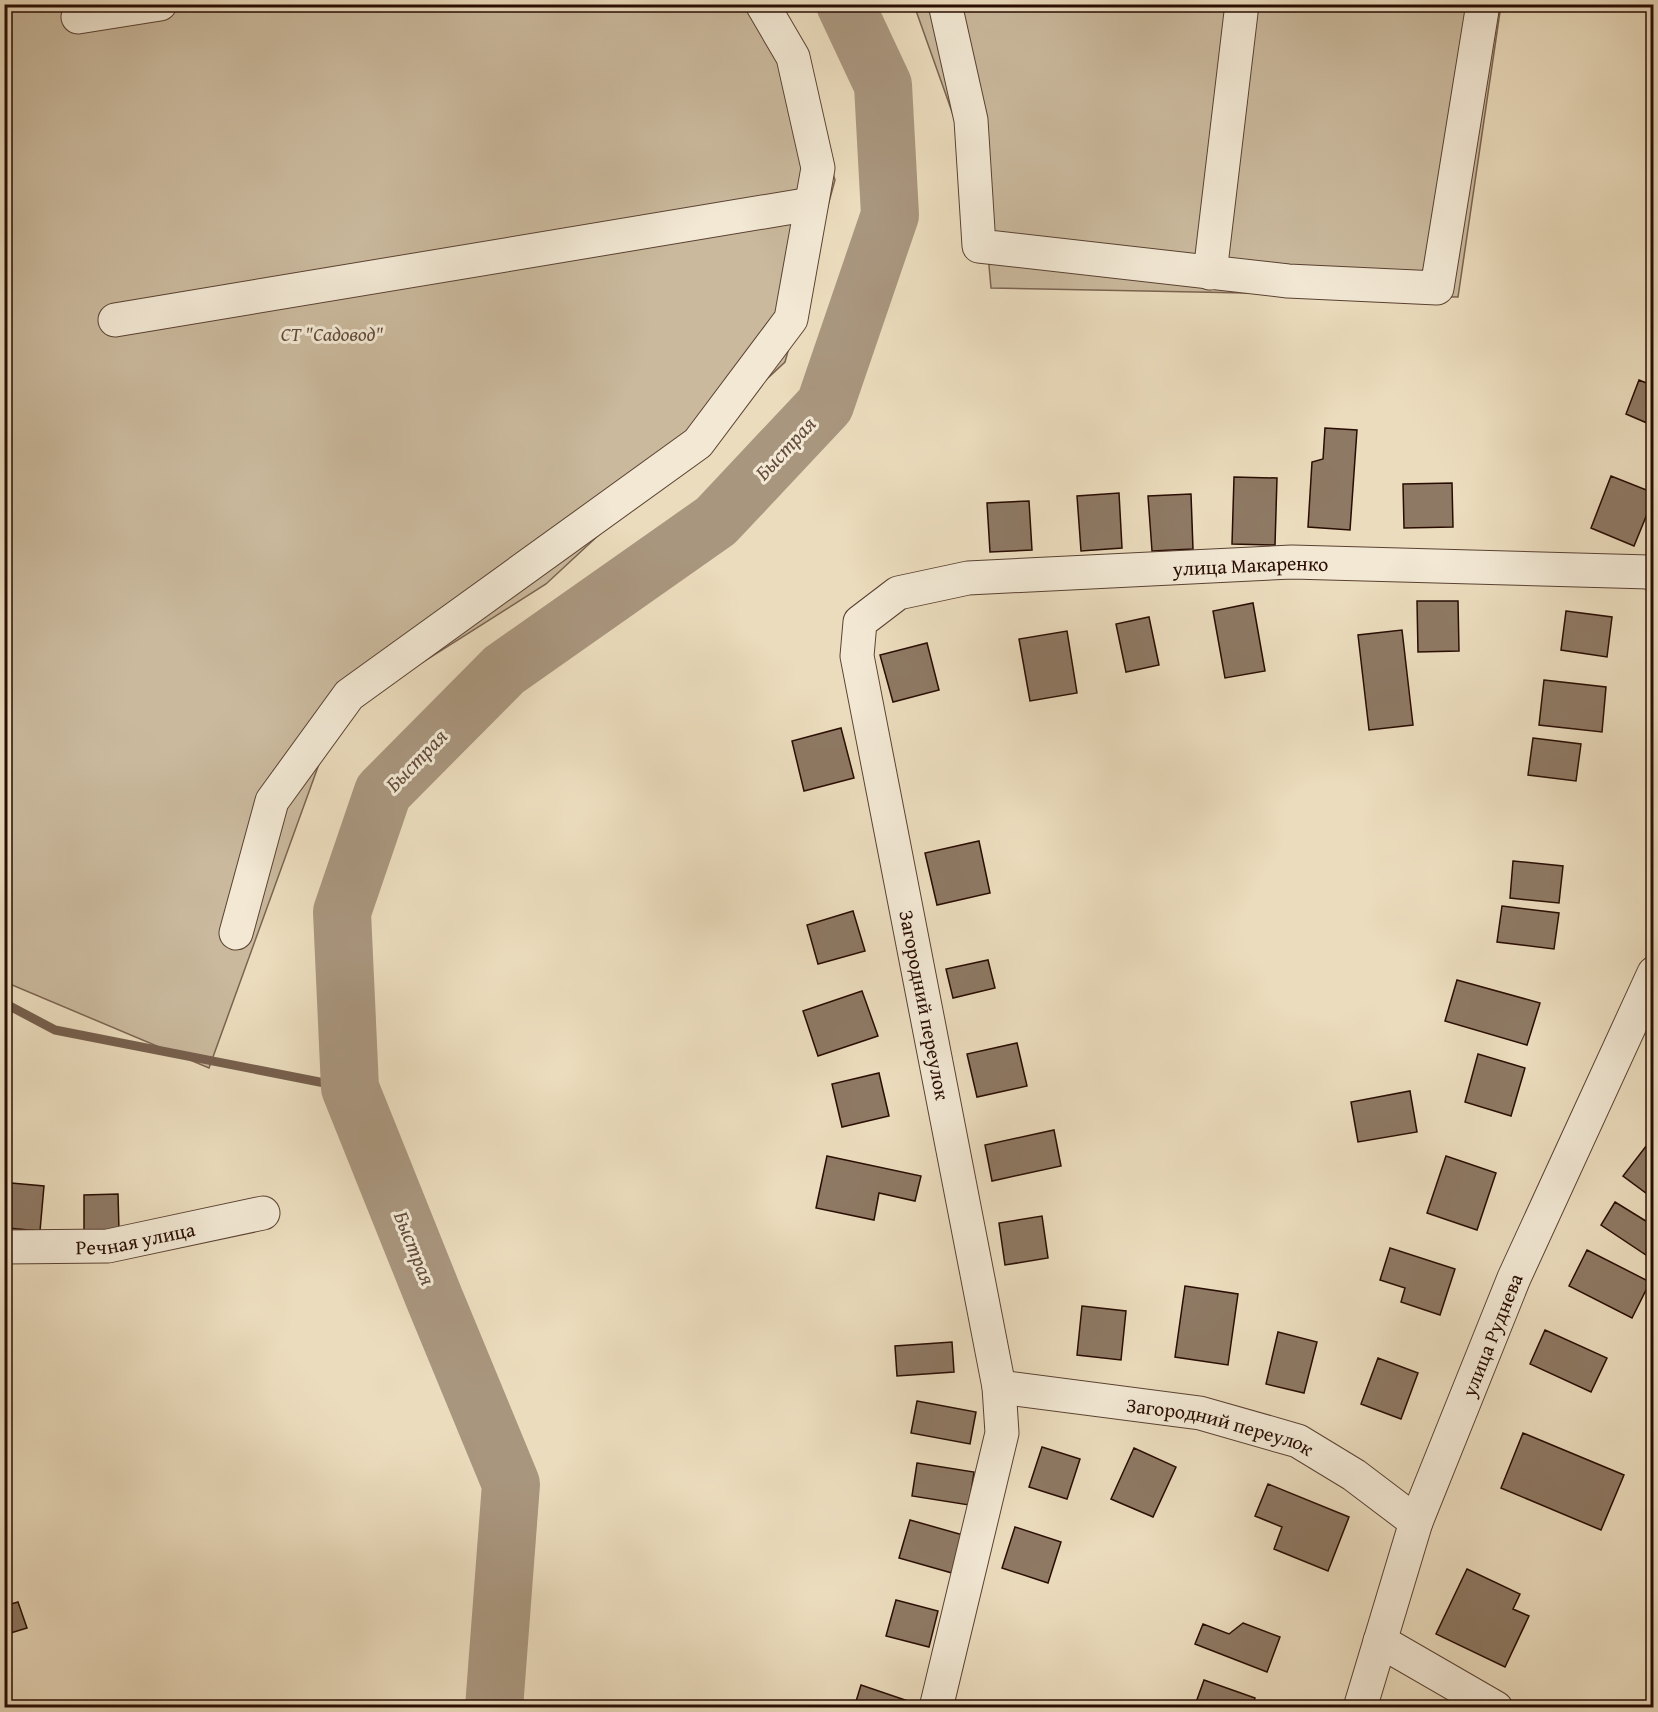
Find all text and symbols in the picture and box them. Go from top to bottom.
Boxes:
park label: СТ "Садовод" [281,319,383,348]
water label: Быстрая [747,409,823,487]
street label: улица Макаренко [1171,547,1329,582]
water label: Быстрая [378,721,454,799]
street label: Загородний переулок [892,908,958,1103]
water label: Быстрая [386,1206,444,1290]
street label: Речная улица [76,1213,198,1261]
street label: улица Руднева [1453,1268,1529,1402]
street label: Загородний переулок [1125,1389,1320,1462]

